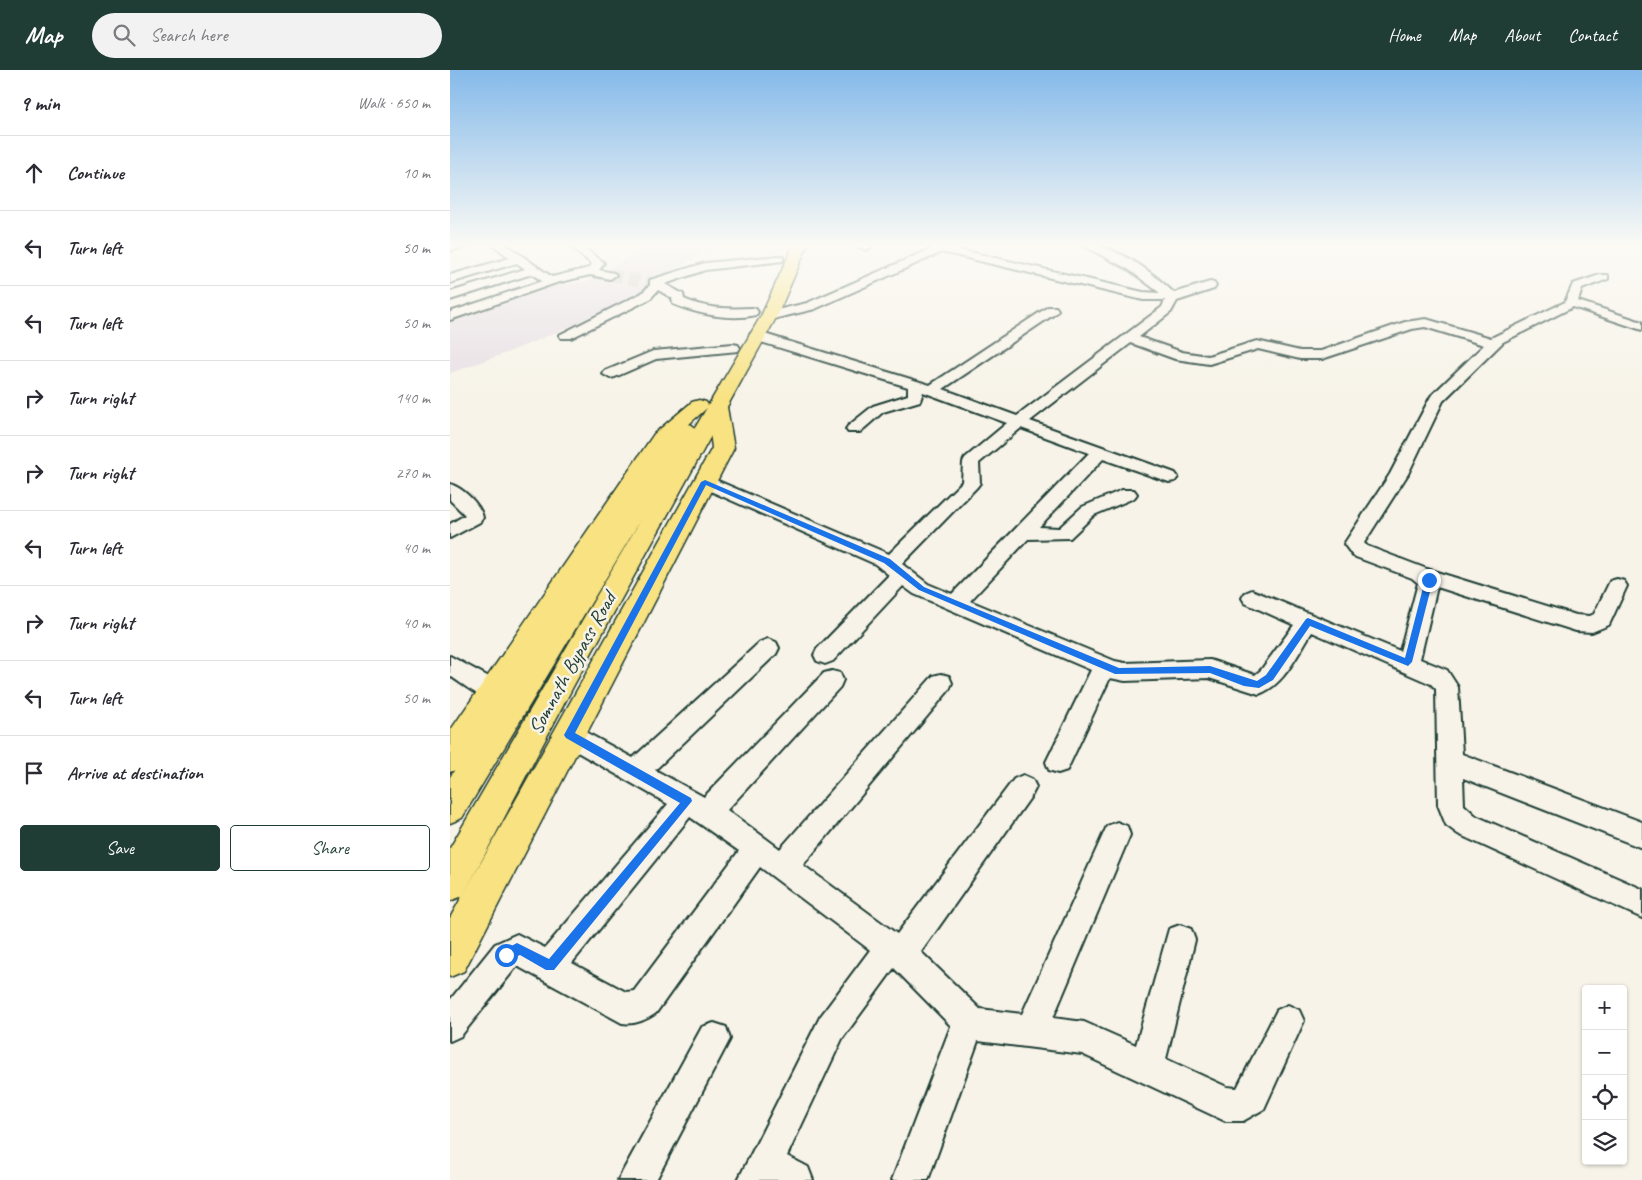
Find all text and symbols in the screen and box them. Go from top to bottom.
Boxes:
search box [92,13,442,58]
text: Map [25,20,62,50]
icon: search [110,21,138,49]
text: Search here [150,23,228,47]
text: Home [1388,24,1421,46]
text: Map [1449,24,1476,46]
text: About [1504,24,1540,46]
text: Contact [1568,24,1617,46]
text: 9 min [20,90,60,116]
text: Walk · 650 m [358,93,430,113]
icon: ahead [20,159,48,187]
text: Continue [67,161,124,185]
text: 10 m [403,163,430,183]
icon: left [20,234,48,262]
text: Turn left [67,236,122,260]
text: 50 m [403,238,430,258]
icon: left [20,309,48,337]
text: Turn left [67,311,122,335]
text: 50 m [403,313,430,333]
icon: right [20,384,48,412]
text: Turn right [67,386,134,410]
text: 140 m [396,388,430,408]
icon: right [20,459,48,487]
text: Turn right [67,461,134,485]
text: 270 m [396,463,430,483]
icon: left [20,534,48,562]
text: Turn left [67,536,122,560]
text: 40 m [403,538,430,558]
route end [1418,569,1441,592]
street label: Somnath Bypass Road [522,585,623,739]
icon: right [20,609,48,637]
text: Turn right [67,611,134,635]
text: 40 m [403,613,430,633]
icon: left [20,684,48,712]
text: Turn left [67,686,122,710]
text: 50 m [403,688,430,708]
icon: arrive [20,759,48,787]
text: Arrive at destination [67,761,203,785]
button: Save [20,825,220,871]
button: Share [230,825,430,871]
route start [495,944,518,967]
map controls [1582,985,1627,1165]
button: + [1582,985,1627,1030]
button: − [1582,1030,1627,1075]
button: locate [1582,1075,1627,1120]
button: layers [1582,1120,1627,1165]

